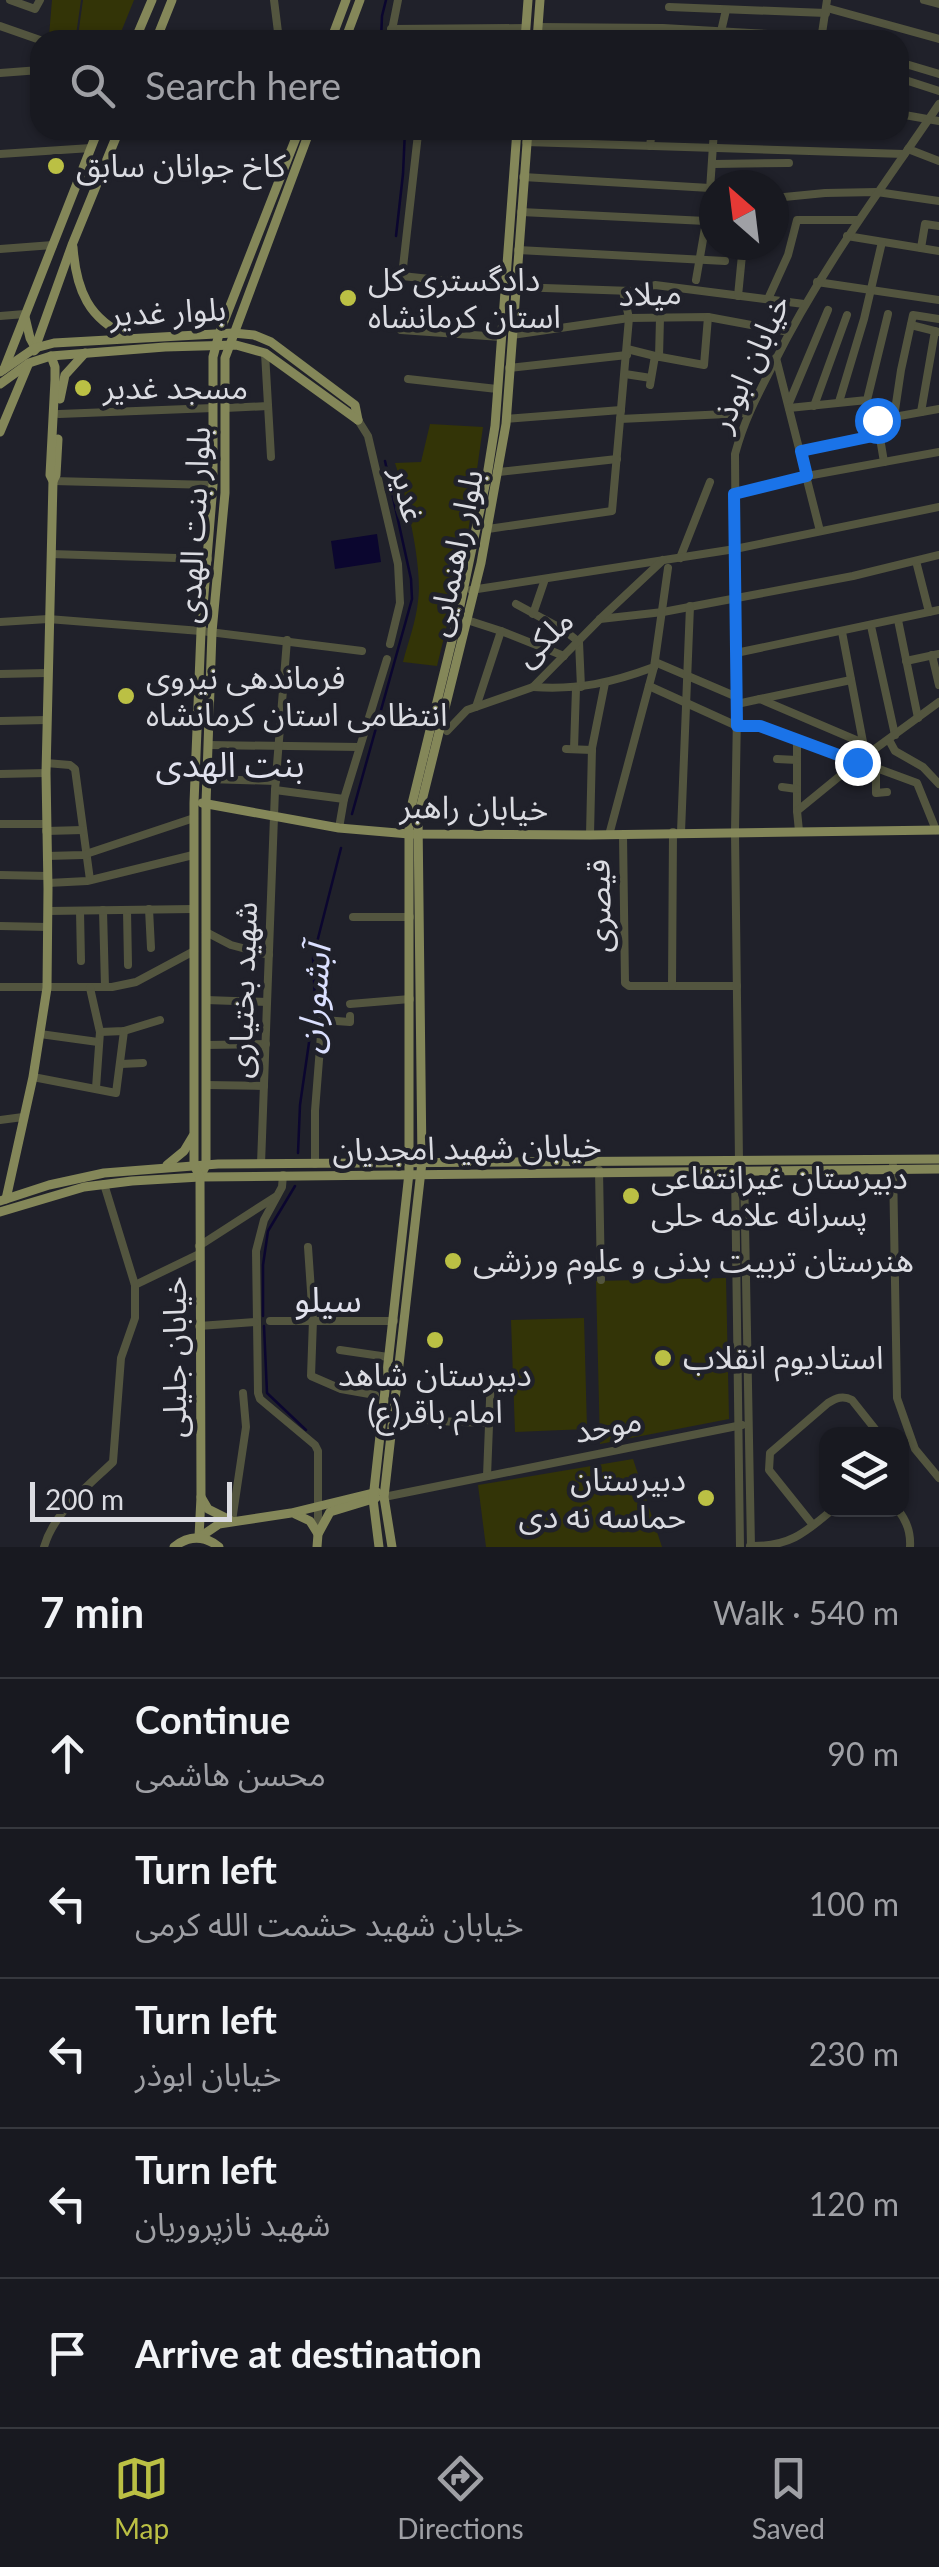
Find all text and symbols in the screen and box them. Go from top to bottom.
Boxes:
search box [30,30,909,140]
icon: search [65,58,120,113]
text: Search here [145,62,341,108]
place label: کاخ جوانان سابق [76,145,286,190]
marker: کاخ جوانان سابق [45,155,67,177]
north arrow [699,170,789,260]
place label: دادگستری کل استان کرمانشاه [368,259,561,336]
street label: میلاد [618,272,682,313]
marker: دادگستری کل استان کرمانشاه [337,287,359,309]
street label: بلوار غدیر [108,288,227,334]
street label: خیابان ابوذر [700,288,798,438]
place label: مسجد غدیر [102,367,248,407]
marker: مسجد غدیر [72,377,94,399]
route start [855,398,901,444]
street label: بلوار بنت الهدی [168,425,218,624]
street label: غدیر [383,462,435,526]
street label: بلوار راهنمایی [417,466,491,640]
street label: ملکی [505,600,580,674]
place label: فرماندهی نیروی انتظامی استان کرمانشاه [146,657,448,734]
marker: فرماندهی نیروی انتظامی استان کرمانشاه [115,685,137,707]
route end [835,740,881,786]
district label: بنت الهدی [155,742,305,785]
street label: خیابان راهبر [398,786,549,828]
street label: قیصری [577,859,619,953]
street label: شهید بختیاری [219,901,265,1079]
water label: آبشوران [286,935,340,1055]
street label: خیابان شهید امجدیان [332,1125,602,1168]
place label: دبیرستان غیرانتفاعی پسرانه علامه حلی [651,1157,908,1235]
marker: دبیرستان غیرانتفاعی پسرانه علامه حلی [620,1185,642,1207]
place label: هنرستان تربیت بدنی و علوم ورزشی [473,1240,914,1285]
marker: هنرستان تربیت بدنی و علوم ورزشی [442,1250,464,1272]
street label: خیابان جلیلی [154,1276,193,1438]
district label: سیلو [294,1277,362,1320]
marker: دبیرستان شاهد امام باقر(ع) [424,1329,446,1351]
place label: استادیوم انقلاب [683,1337,884,1382]
marker: استادیوم انقلاب [652,1347,674,1369]
place label: دبیرستان شاهد امام باقر(ع) [338,1354,532,1436]
street label: موحد [571,1399,645,1451]
map controls [819,1427,909,1517]
button: layers [819,1427,909,1517]
place label: دبیرستان حماسه نه دی [519,1459,686,1535]
scale bar [30,1477,232,1522]
text: 200 m [45,1482,124,1516]
marker: دبیرستان حماسه نه دی [695,1487,717,1509]
text: 7 min [40,1587,144,1637]
text: Walk · 540 m [713,1593,899,1632]
text: Continue [135,1696,290,1742]
icon: ahead [40,1726,95,1781]
text: 90 m [827,1734,899,1773]
text: محسن هاشمی [135,1754,326,1793]
text: Turn left [135,1846,277,1892]
icon: left [40,1876,95,1931]
text: 100 m [809,1884,899,1923]
text: خیابان شهید حشمت الله کرمی [135,1904,524,1943]
text: Turn left [135,1996,277,2042]
icon: left [40,2026,95,2081]
text: 230 m [809,2034,899,2073]
text: خیابان ابوذر [135,2054,281,2093]
text: Turn left [135,2146,277,2192]
icon: left [40,2176,95,2231]
text: 120 m [809,2184,899,2223]
text: شهید نازپروریان [135,2204,330,2243]
icon: arrive [40,2326,95,2381]
text: Arrive at destination [135,2330,482,2376]
tab: Map [114,2451,169,2545]
tab: Directions [397,2451,524,2545]
tab: Saved [752,2451,825,2545]

